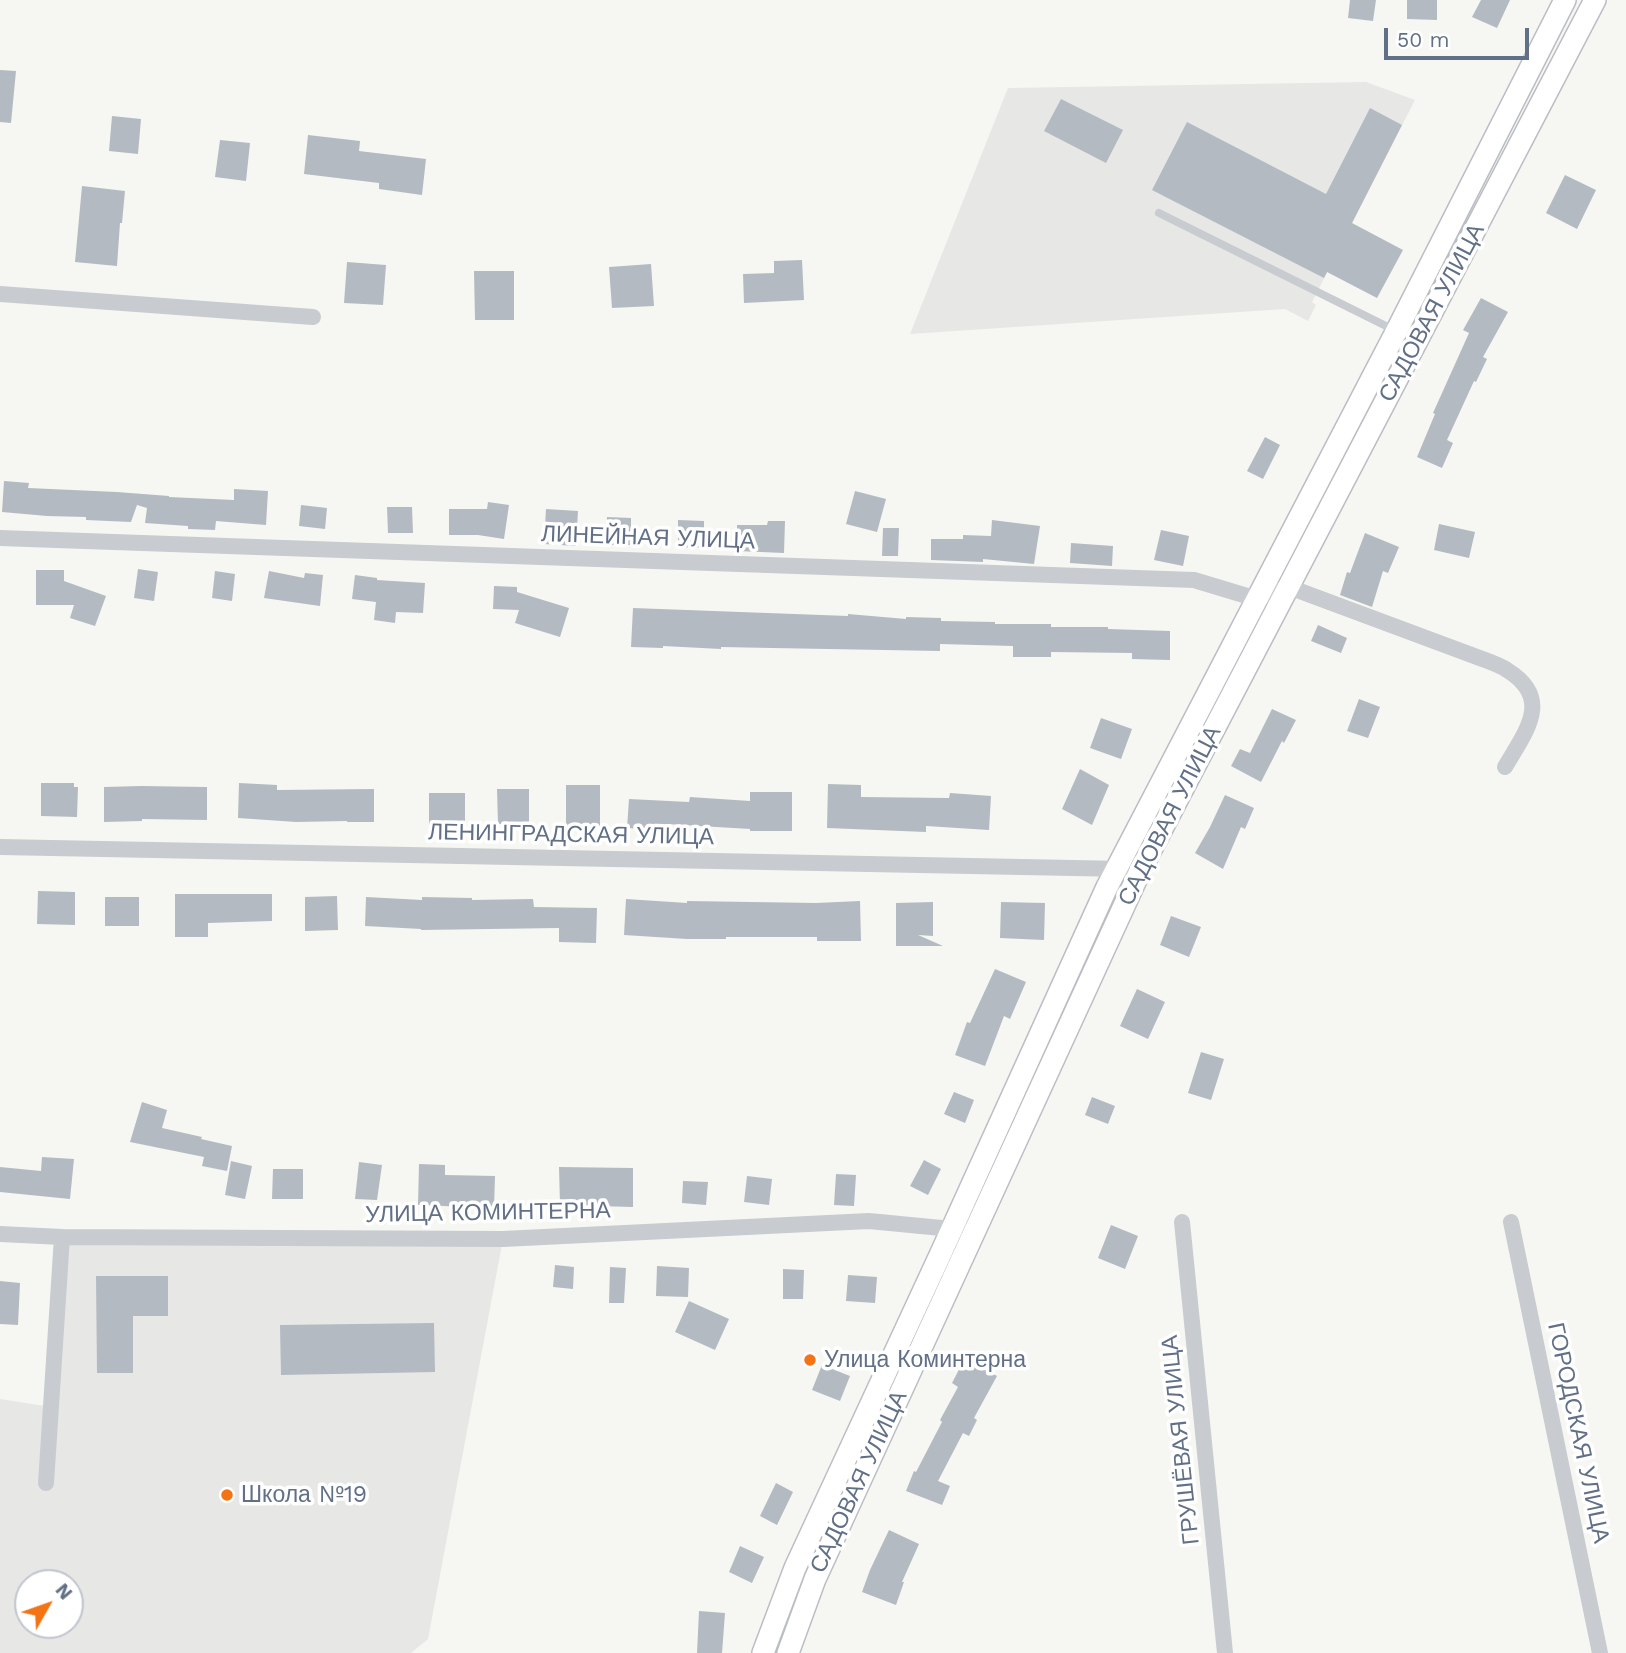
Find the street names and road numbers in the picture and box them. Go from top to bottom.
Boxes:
street label: САДОВАЯ УЛИЦА [1373,219,1491,407]
street label: ЛИНЕЙНАЯ УЛИЦА [540,520,756,556]
street label: САДОВАЯ УЛИЦА [1113,722,1227,910]
street label: ЛЕНИНГРАДСКАЯ УЛИЦА [428,819,714,851]
street label: УЛИЦА КОМИНТЕРНА [365,1197,611,1229]
street label: ГОРОДСКАЯ УЛИЦА [1541,1320,1615,1546]
street label: ГРУШЁВАЯ УЛИЦА [1156,1334,1206,1546]
street label: САДОВАЯ УЛИЦА [805,1387,913,1577]

